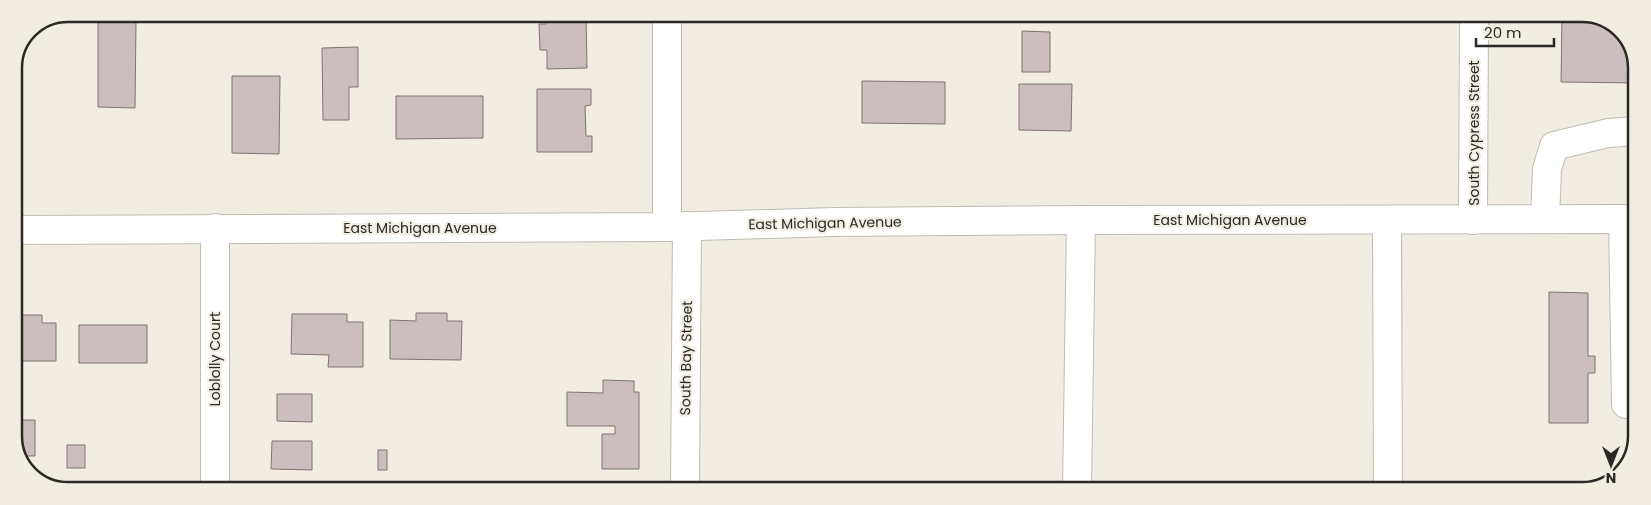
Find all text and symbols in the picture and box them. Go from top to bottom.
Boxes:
scale bar [1476,15,1554,47]
text: 20 m [1484,22,1522,43]
street label: South Cypress Street [1464,60,1484,206]
street label: East Michigan Avenue [1153,210,1307,230]
street label: East Michigan Avenue [748,212,902,234]
street label: East Michigan Avenue [343,218,497,238]
street label: South Bay Street [675,301,697,415]
street label: Loblolly Court [205,312,225,406]
north arrow [1586,440,1636,490]
text: N [1606,468,1616,488]

